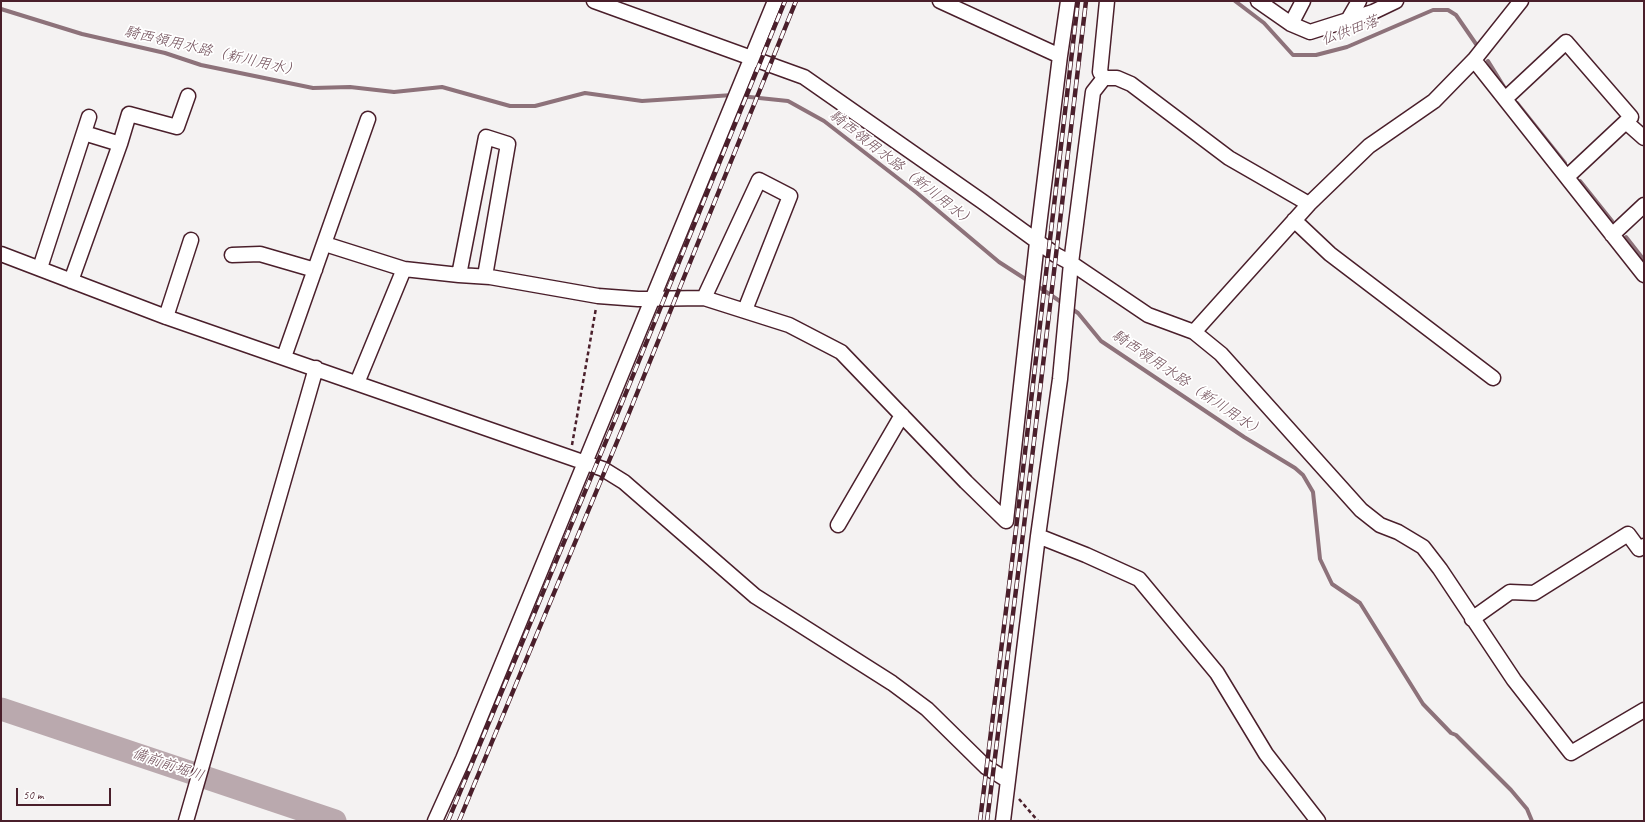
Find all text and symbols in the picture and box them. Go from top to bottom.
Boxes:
water label: 仏供田落 [1319,12,1381,50]
water label: 騎西領用水路（新川用水） [122,23,302,81]
water label: 騎西領用水路（新川用水） [826,106,978,232]
water label: 騎西領用水路（新川用水） [1108,326,1268,442]
water label: 備前前堀川 [130,744,206,786]
scale bar [18,780,113,806]
text: 50 m [23,787,43,803]

